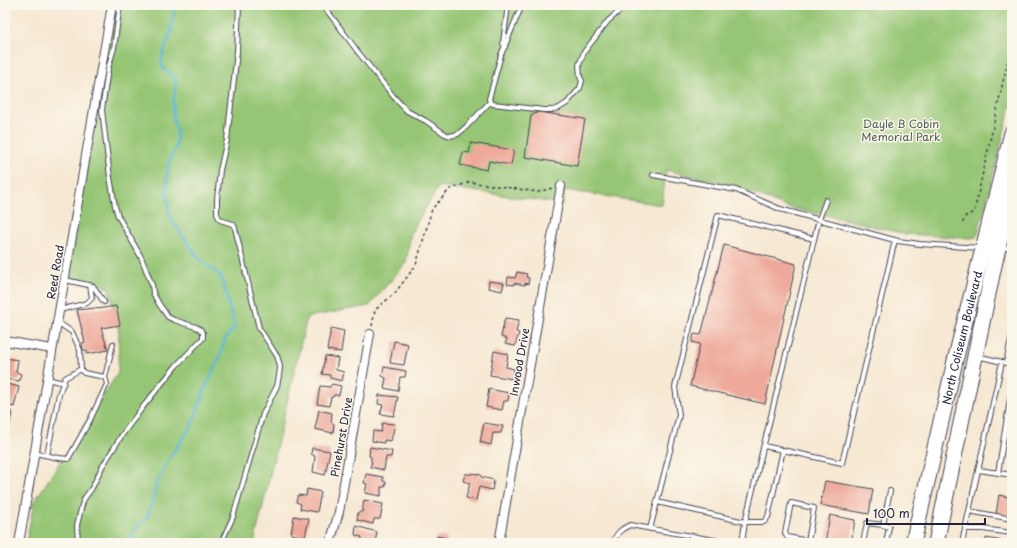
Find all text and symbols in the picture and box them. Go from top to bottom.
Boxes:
park label: Dayle B Cobin Memorial Park [861,115,941,145]
street label: Reed Road [42,243,68,301]
street label: North Coliseum Boulevard [937,269,986,406]
street label: Inwood Drive [505,326,533,397]
street label: Pinehurst Drive [326,396,356,478]
scale bar [867,500,985,526]
text: 100 m [873,504,910,522]

